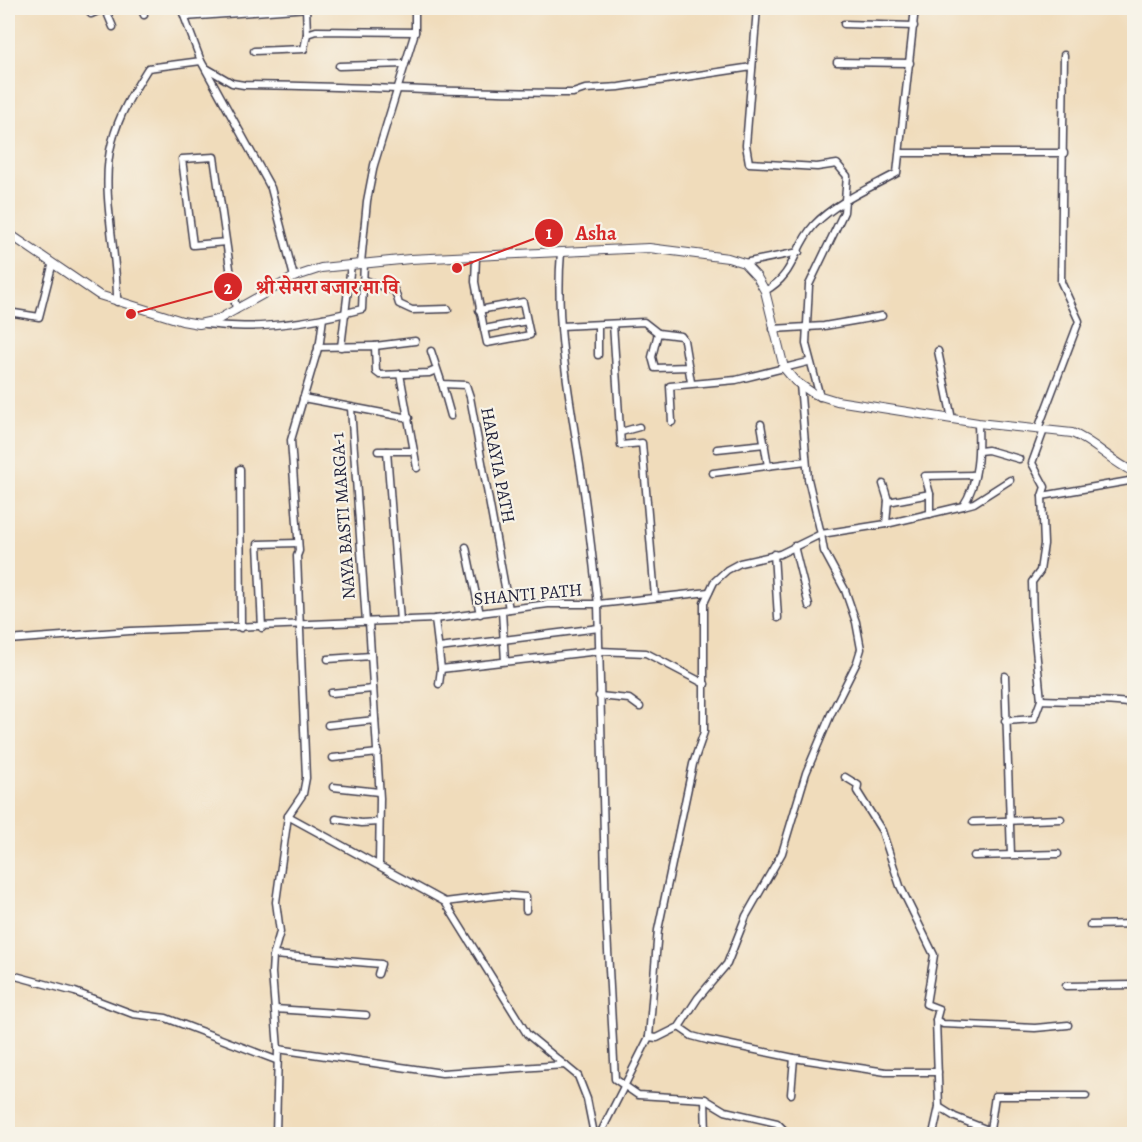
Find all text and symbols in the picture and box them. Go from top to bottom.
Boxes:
callout: Asha [534,214,629,252]
text: Asha [574,220,617,247]
text: 1 [546,221,553,245]
callout: श्री सेमरा बजार मा वि [213,268,411,306]
text: श्री सेमरा बजार मा वि [255,274,400,301]
text: 2 [224,276,233,300]
street label: HARAYIA PATH [475,405,521,525]
street label: NAYA BASTI MARGA-1 [325,432,361,600]
street label: SHANTI PATH [473,577,583,611]

